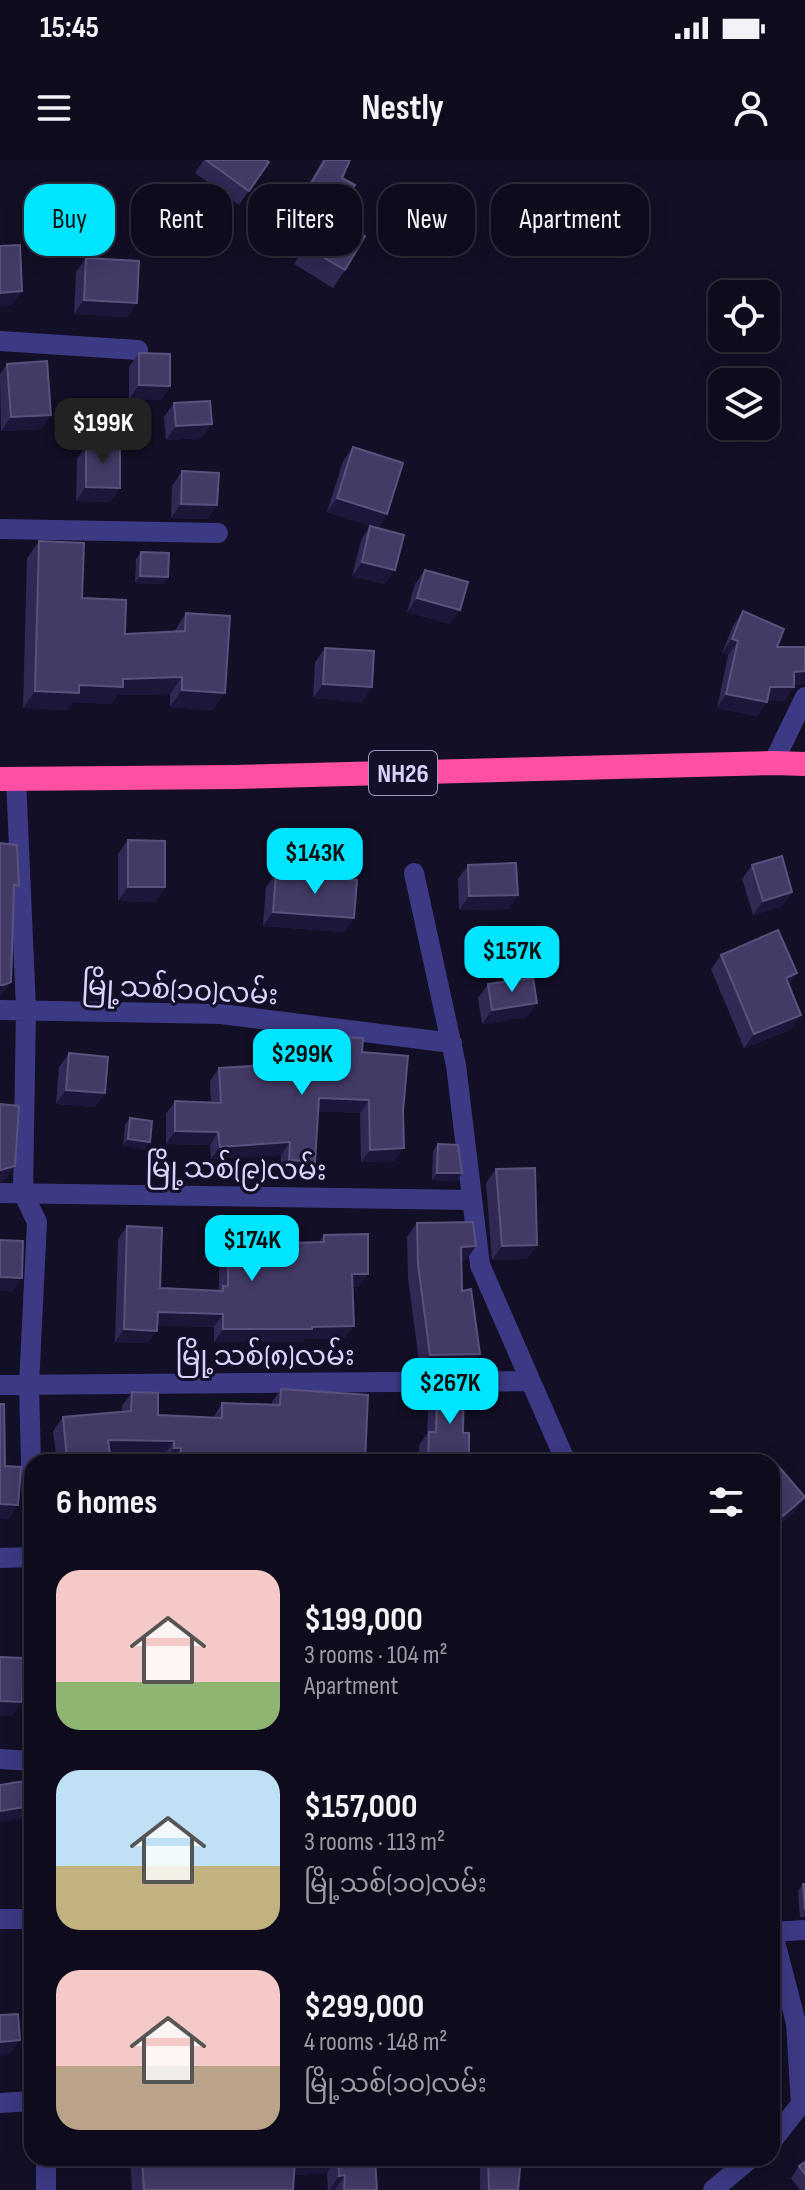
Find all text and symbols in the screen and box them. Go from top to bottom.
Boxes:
text: 15:45 [40,10,99,46]
icon: menu [32,86,76,130]
icon: person [729,86,773,130]
text: Nestly [361,87,444,130]
chip: Buy [24,184,115,256]
chip: Rent [131,184,232,256]
chip: Filters [248,184,362,256]
chip: New [378,184,475,256]
chip: Apartment [491,184,649,256]
map controls [708,280,780,440]
button: locate [708,280,780,352]
button: layers [708,368,780,440]
pin: $199K [47,398,159,466]
text: $199K [73,408,133,439]
road number: NH26 [369,751,437,795]
pin: $143K [259,828,371,896]
text: $143K [285,838,345,869]
pin: $157K [456,926,568,994]
text: $157K [482,936,542,967]
street label: မြို့သစ်(၁၀)လမ်း [80,966,279,1017]
pin: $299K [246,1029,358,1097]
text: $299K [271,1039,333,1070]
street label: မြို့သစ်(၉)လမ်း [145,1148,327,1193]
pin: $174K [196,1215,308,1283]
text: $174K [223,1225,281,1256]
street label: မြို့သစ်(၈)လမ်း [175,1337,355,1378]
pin: $267K [394,1358,506,1426]
text: $267K [419,1368,481,1399]
icon: filters [704,1480,748,1524]
text: 6 homes [56,1482,157,1523]
text: $199,000 [304,1599,423,1640]
icon: home [120,1602,216,1698]
text: 3 rooms · 104 m² [304,1640,448,1671]
text: Apartment [304,1671,398,1702]
text: $157,000 [304,1786,417,1827]
icon: home [120,1802,216,1898]
text: 3 rooms · 113 m² [304,1827,445,1858]
text: မြို့သစ်(၁၀)လမ်း [304,1869,487,1900]
text: $299,000 [304,1986,424,2027]
icon: home [120,2002,216,2098]
text: 4 rooms · 148 m² [304,2027,447,2058]
text: မြို့သစ်(၁၀)လမ်း [304,2069,487,2100]

